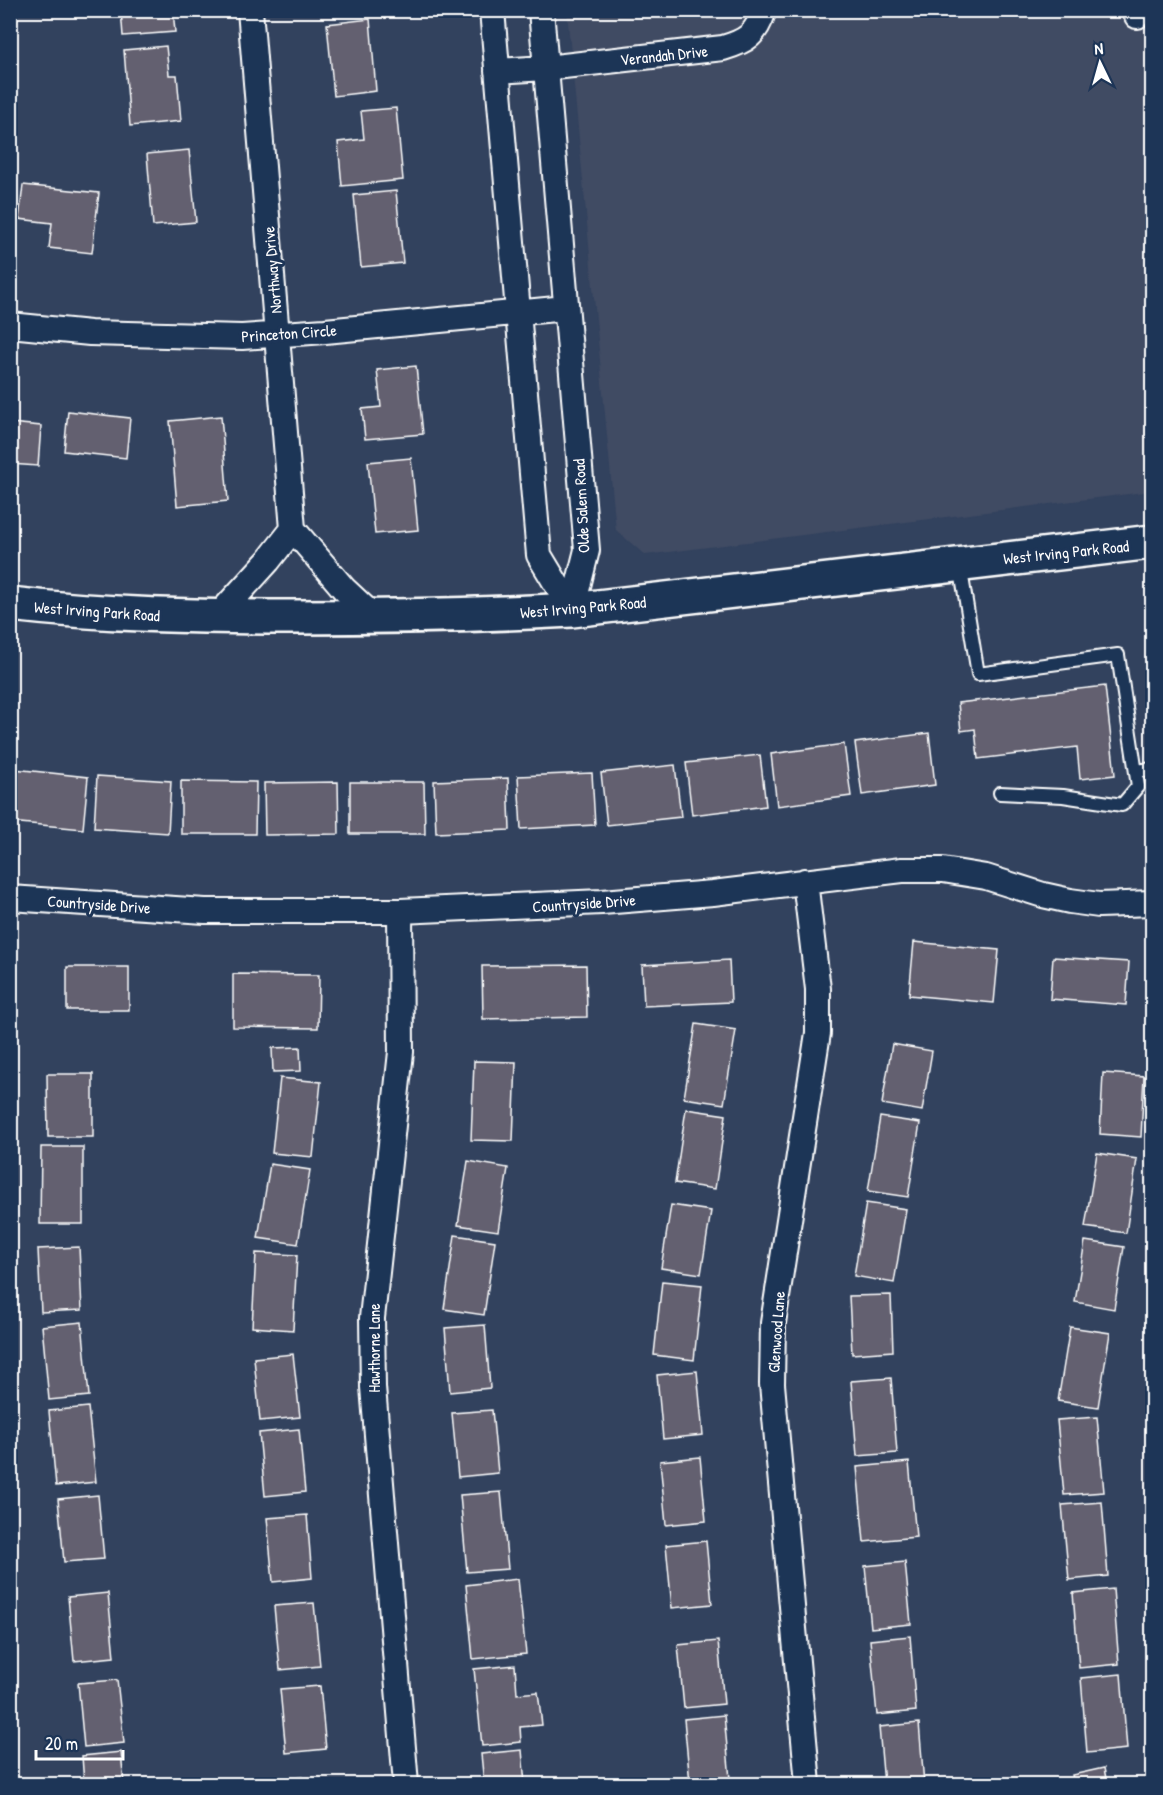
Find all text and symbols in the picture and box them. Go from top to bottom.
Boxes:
north arrow [1070,33,1130,93]
text: N [1093,37,1104,59]
street label: Verandah Drive [619,39,710,71]
street label: Northway Drive [257,225,287,315]
street label: Princeton Circle [241,319,338,347]
street label: Olde Salem Road [568,458,594,554]
street label: West Irving Park Road [1002,534,1130,570]
street label: West Irving Park Road [519,591,647,623]
street label: West Irving Park Road [33,596,161,626]
street label: Countryside Drive [532,888,637,918]
street label: Countryside Drive [47,889,152,919]
street label: Glenwood Lane [762,1290,790,1373]
street label: Hawthorne Lane [363,1303,385,1393]
scale bar [36,1723,123,1761]
text: 20 m [45,1731,78,1756]

